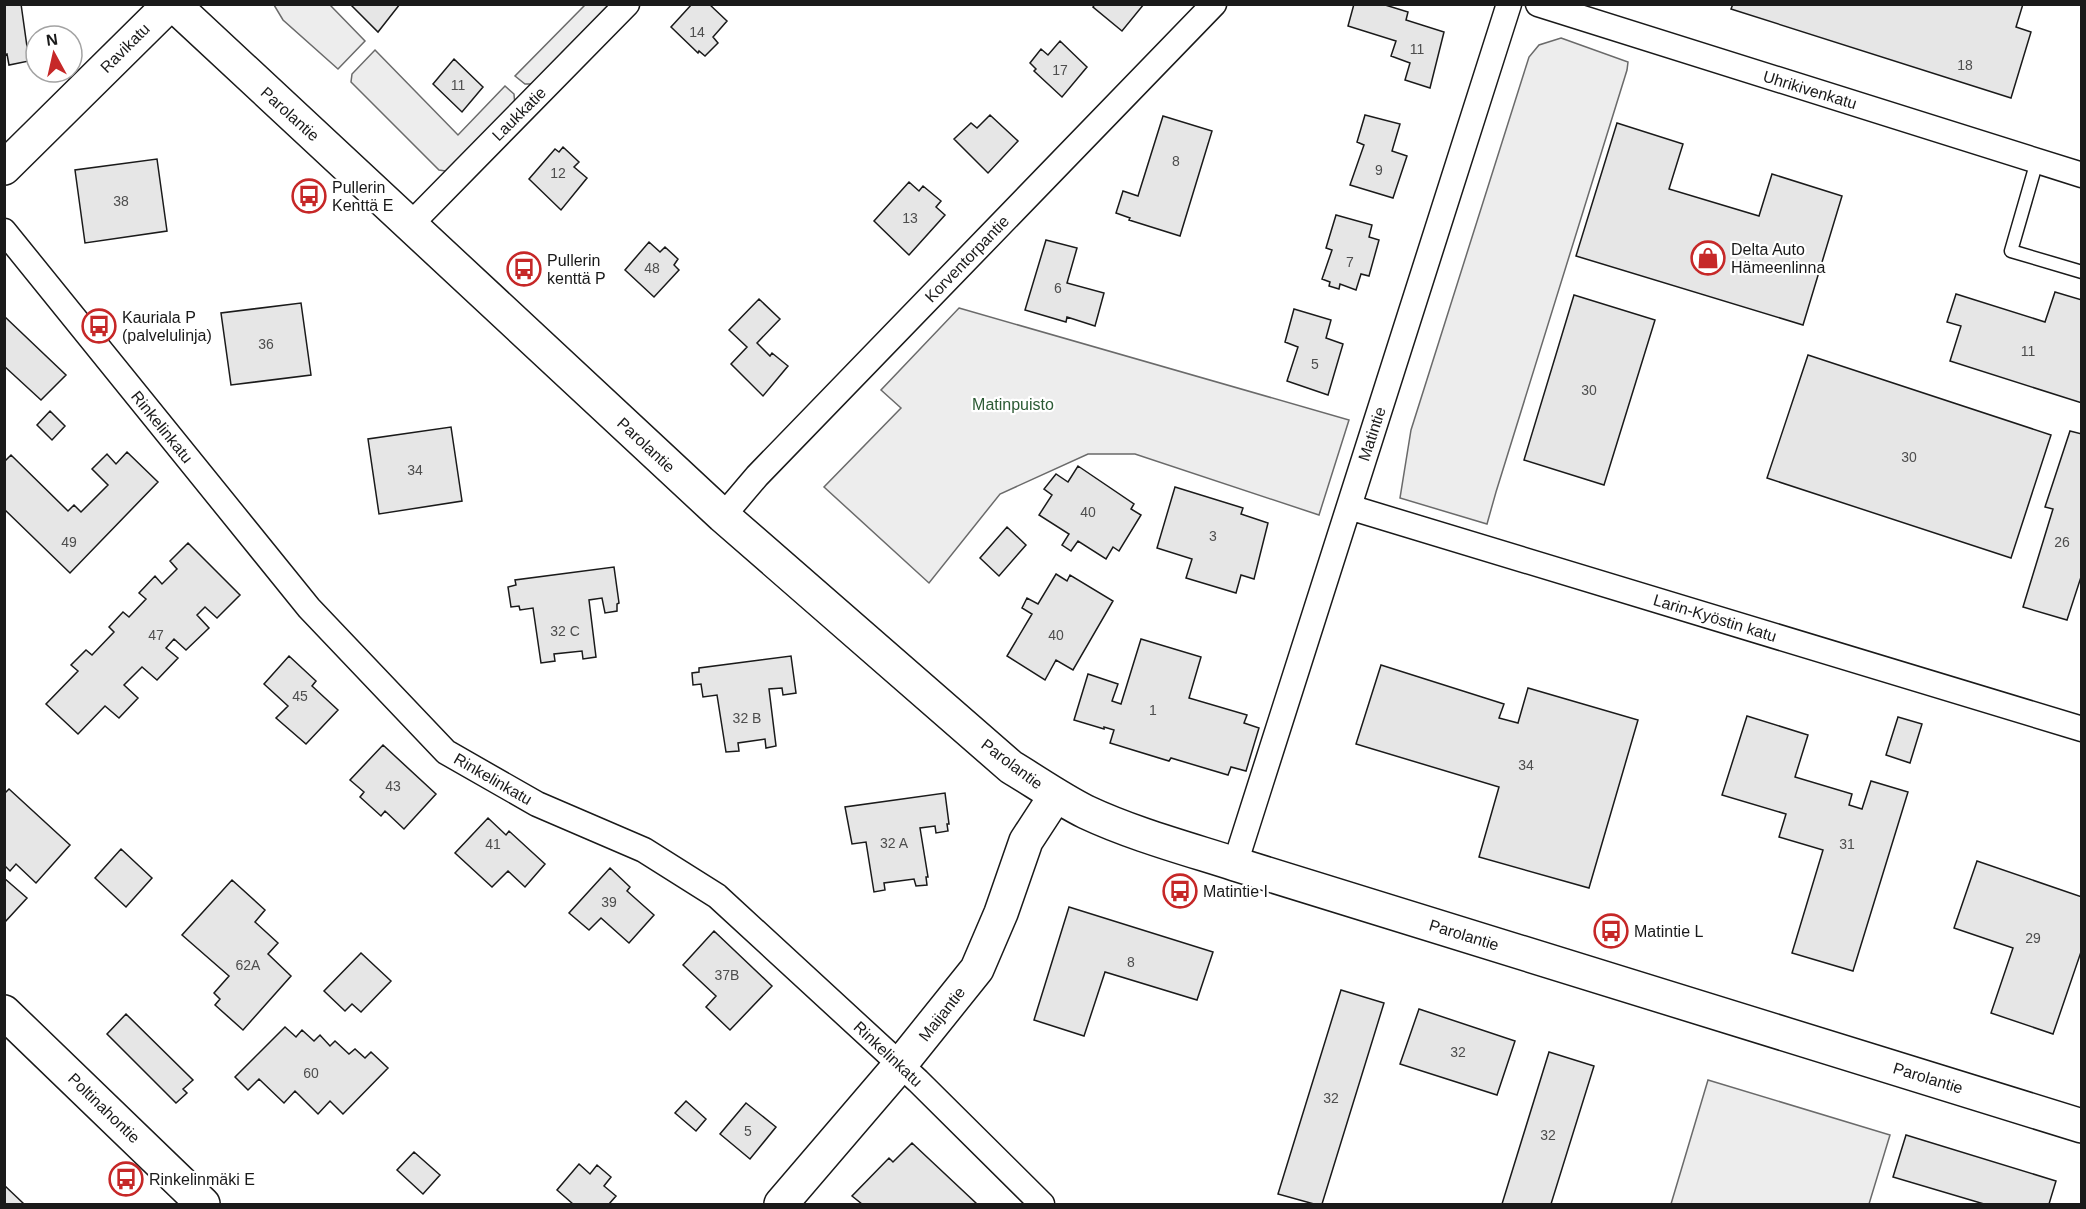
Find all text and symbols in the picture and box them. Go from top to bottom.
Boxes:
street label: Ravikatu [97,20,153,76]
north arrow [24,24,84,84]
house number: 14 [689,24,705,40]
text: N [45,30,59,49]
house number: 11 [1410,41,1424,57]
house number: 18 [1957,57,1973,73]
house number: 17 [1052,62,1068,78]
street label: Uhrikivenkatu [1761,68,1859,112]
house number: 11 [451,77,465,93]
street label: Parolantie [258,84,323,144]
street label: Laukkatie [489,84,549,144]
house number: 8 [1172,153,1180,169]
house number: 9 [1375,162,1383,178]
house number: 12 [550,165,566,181]
bus stop icon: Pullerin Kenttä E [291,178,327,214]
place label: Pullerin Kenttä E [332,179,393,214]
house number: 38 [113,193,129,209]
house number: 13 [902,210,918,226]
street label: Korventorpantie [922,212,1012,306]
shop icon: Delta Auto Hämeenlinna [1690,240,1726,276]
place label: Delta Auto Hämeenlinna [1731,241,1825,276]
bus stop icon: Pullerin kenttä P [506,251,542,287]
place label: Pullerin kenttä P [547,252,606,287]
house number: 7 [1346,254,1354,270]
house number: 48 [644,260,660,276]
house number: 6 [1054,280,1062,296]
bus stop icon: Kauriala P (palvelulinja) [81,308,117,344]
place label: Kauriala P (palvelulinja) [122,309,212,344]
house number: 36 [258,336,274,352]
house number: 11 [2021,343,2035,359]
house number: 5 [1311,356,1319,372]
house number: 30 [1581,382,1597,398]
street label: Rinkelinkatu [128,388,196,466]
park label: Matinpuisto [972,396,1054,413]
street label: Matintie [1355,405,1389,463]
street label: Parolantie [614,414,678,476]
house number: 30 [1901,449,1917,465]
house number: 34 [407,462,423,478]
house number: 40 [1080,504,1096,520]
house number: 3 [1209,528,1217,544]
house number: 49 [61,534,77,550]
house number: 26 [2054,534,2070,550]
street label: Larin-Kyöstin katu [1651,591,1779,645]
house number: 32 C [550,623,580,639]
house number: 47 [148,627,164,643]
house number: 40 [1048,627,1064,643]
house number: 45 [292,688,308,704]
house number: 1 [1149,702,1157,718]
house number: 32 B [733,710,761,726]
street label: Parolantie [978,736,1046,793]
street label: Rinkelinkatu [451,750,535,808]
house number: 34 [1518,757,1534,773]
house number: 43 [385,778,401,794]
house number: 32 A [880,835,909,851]
house number: 41 [485,836,501,852]
house number: 31 [1839,836,1855,852]
bus stop icon: Matintie I [1162,873,1198,909]
place label: Matintie I [1203,883,1268,900]
house number: 39 [601,894,617,910]
bus stop icon: Matintie L [1593,913,1629,949]
street label: Parolantie [1427,916,1501,954]
place label: Matintie L [1634,923,1703,940]
house number: 29 [2025,930,2041,946]
house number: 8 [1127,954,1135,970]
house number: 62A [236,957,261,973]
house number: 37B [715,967,739,983]
street label: Maijantie [916,983,968,1044]
street label: Rinkelinkatu [850,1018,926,1090]
house number: 32 [1450,1044,1466,1060]
street label: Parolantie [1891,1059,1965,1097]
house number: 60 [303,1065,319,1081]
street label: Poltinahontie [65,1070,143,1146]
house number: 32 [1323,1090,1339,1106]
house number: 5 [744,1123,752,1139]
house number: 32 [1540,1127,1556,1143]
bus stop icon: Rinkelinmäki E [108,1161,144,1197]
place label: Rinkelinmäki E [149,1171,255,1188]

